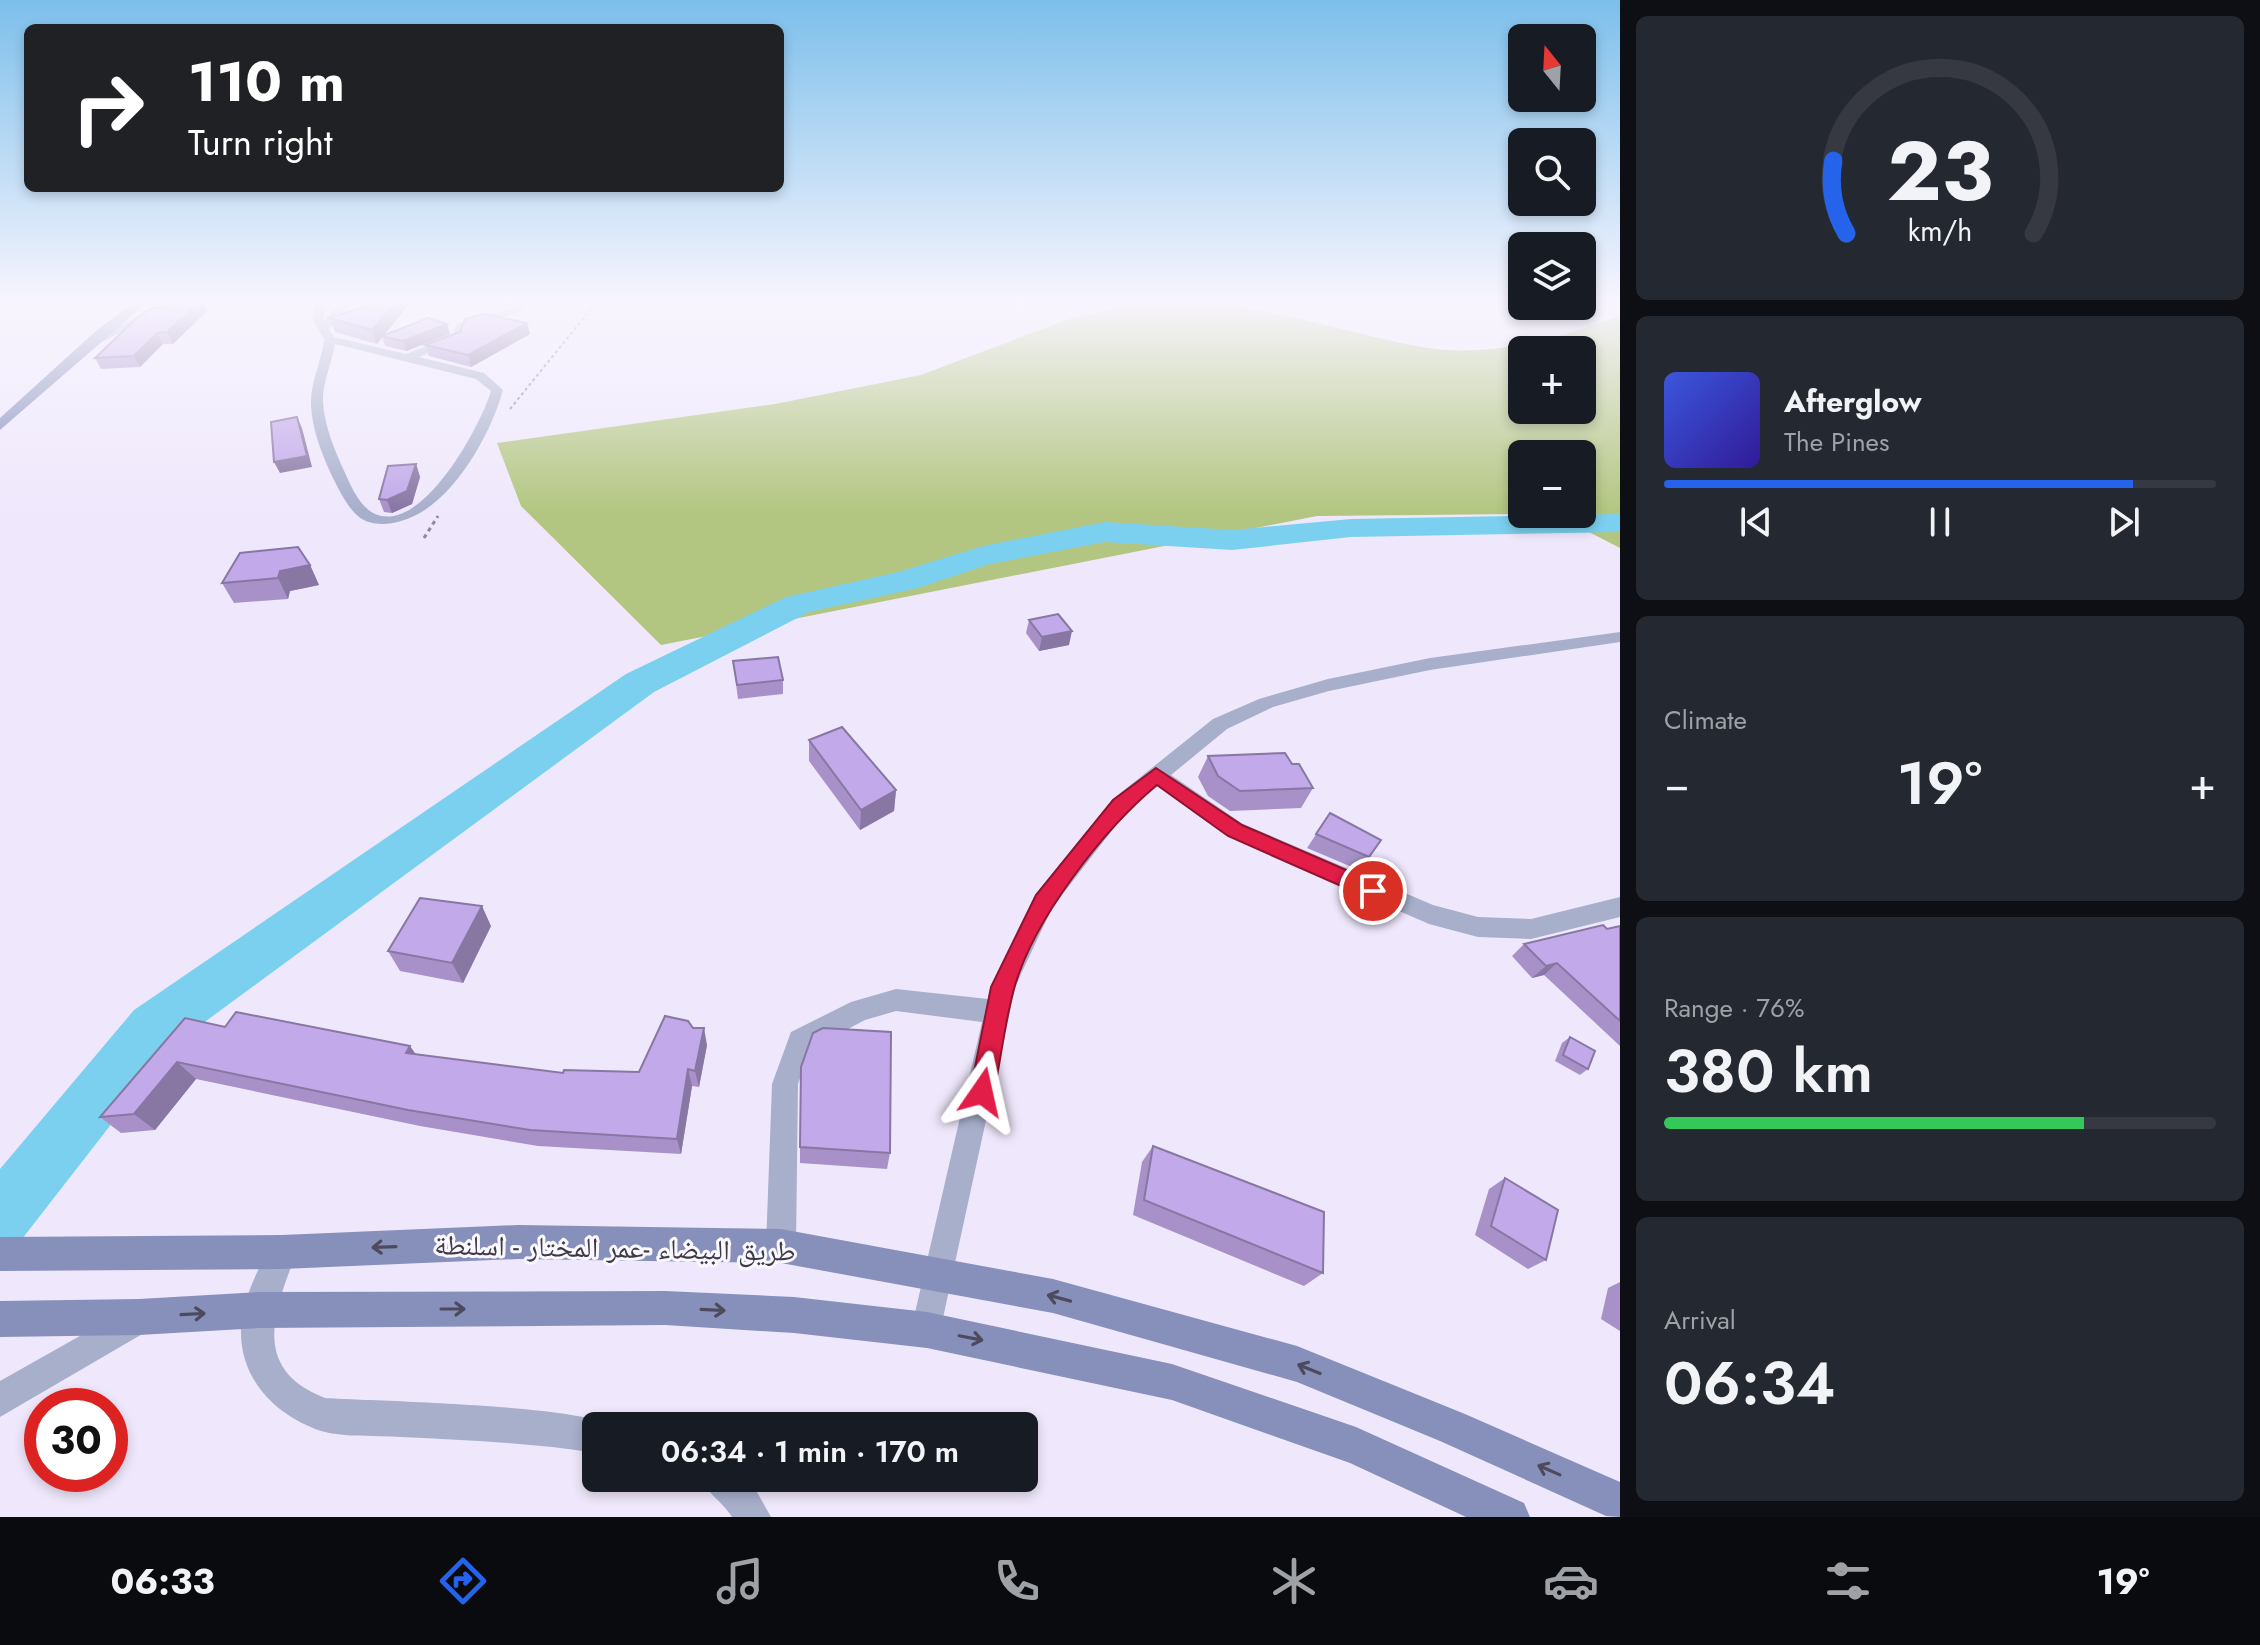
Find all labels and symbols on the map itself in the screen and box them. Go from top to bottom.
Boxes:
north arrow [1508,24,1596,112]
pin [1339,857,1407,925]
position arrow [940,1050,1024,1134]
street label: طريق البيضاء -عمر المختار - اسلنطة [434,1224,796,1272]
one-way arrow [371,1240,398,1255]
one-way arrow [1047,1290,1073,1305]
one-way arrow [439,1301,466,1317]
one-way arrow [699,1303,726,1318]
one-way arrow [179,1306,206,1321]
one-way arrow [958,1332,983,1347]
one-way arrow [1297,1361,1322,1376]
speed limit sign: 30 [24,1388,128,1492]
one-way arrow [1537,1462,1561,1477]

